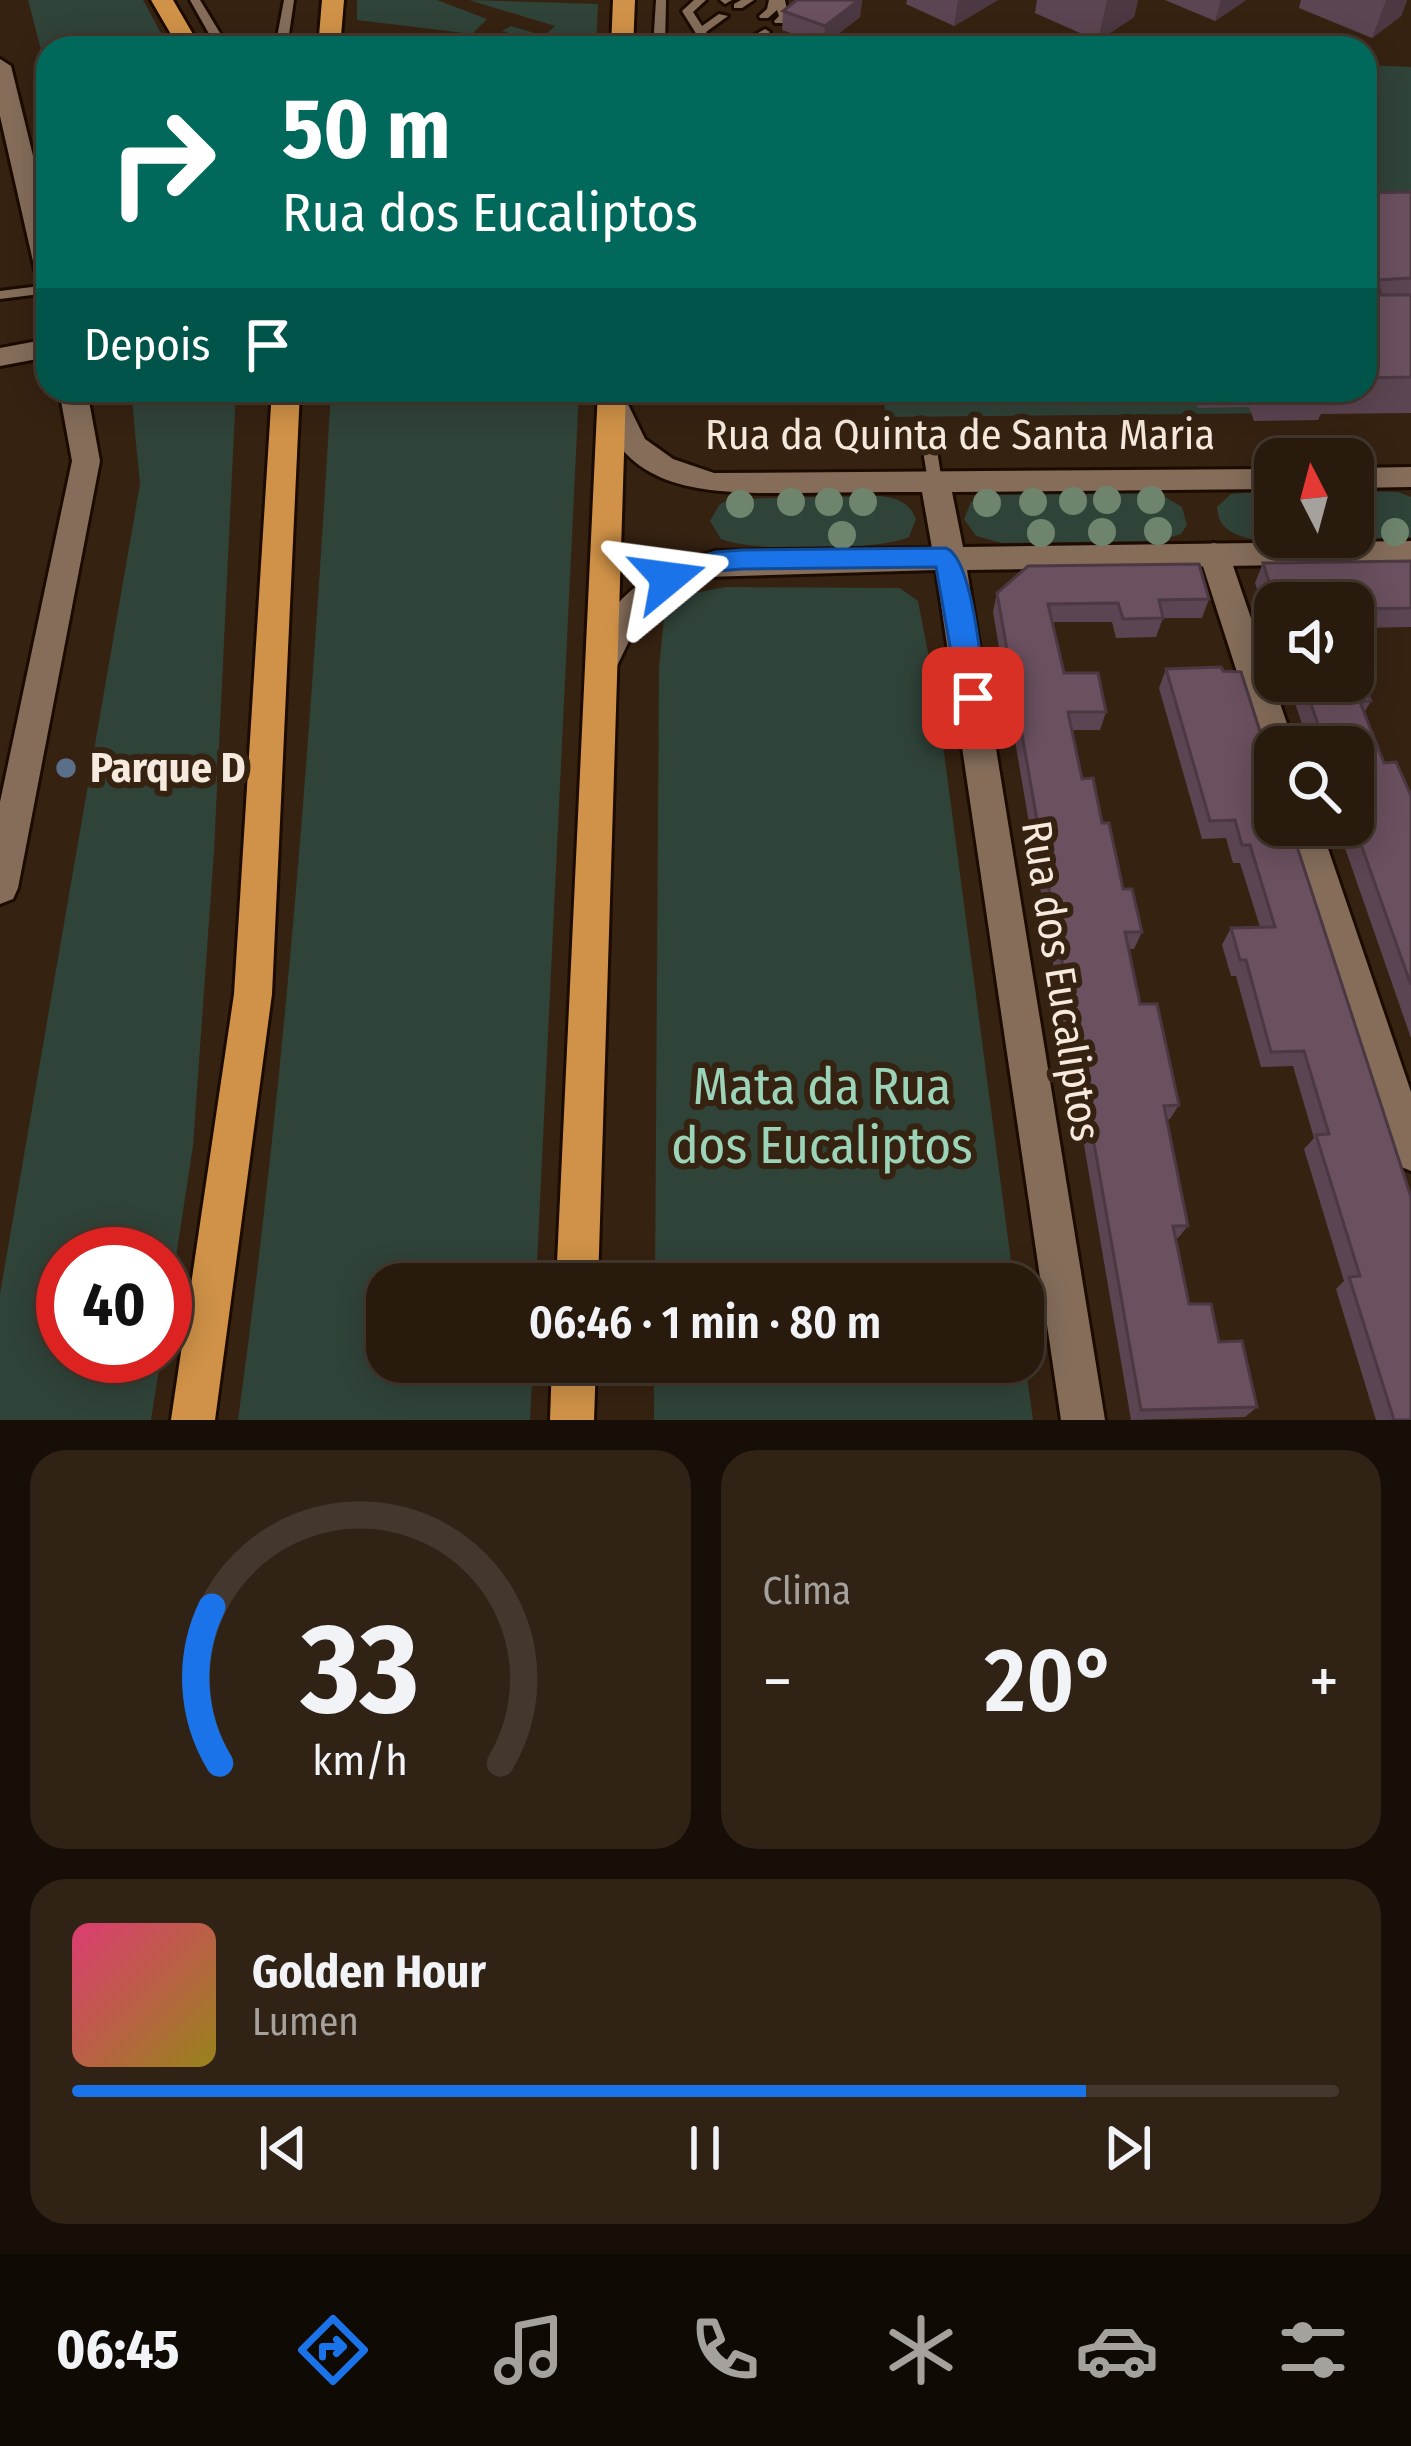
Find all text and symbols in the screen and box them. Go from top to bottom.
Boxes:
text: 50 m [282,79,451,180]
icon: right [84,84,240,240]
text: Rua dos Eucaliptos [282,181,698,245]
icon: arrive [235,312,301,378]
text: Depois [84,318,211,372]
street label: Rua da Quinta de Santa Maria [705,410,1215,460]
north arrow [1254,438,1374,558]
map controls [1254,438,1374,846]
position arrow [605,515,731,641]
button: sound [1254,582,1374,702]
pin [922,647,1024,749]
icon: arrive [940,665,1006,731]
button: search [1254,726,1374,846]
place label: Parque D [90,743,246,793]
marker: Parque D [53,755,79,781]
street label: Rua dos Eucaliptos [1011,817,1111,1145]
park label: Mata da Rua dos Eucaliptos [671,1056,973,1177]
speed limit sign: 40 [36,1227,192,1383]
text: 06:46 · 1 min · 80 m [529,1296,881,1350]
text: Clima [763,1568,851,1614]
text: 33 [300,1595,419,1745]
text: 20° [985,1627,1117,1735]
text: − [763,1642,792,1721]
text: + [1309,1642,1339,1721]
text: km/h [312,1734,408,1785]
text: Golden Hour [252,1945,486,1999]
text: Lumen [252,1999,359,2045]
icon: previous [250,2115,316,2181]
icon: pause [672,2115,738,2181]
icon: next [1095,2115,1161,2181]
icon: directions [291,2308,375,2392]
icon: music [487,2308,571,2392]
icon: phone [683,2308,767,2392]
icon: climate [879,2308,963,2392]
icon: car [1075,2308,1159,2392]
icon: filters [1271,2308,1355,2392]
text: 06:45 [56,2318,180,2382]

